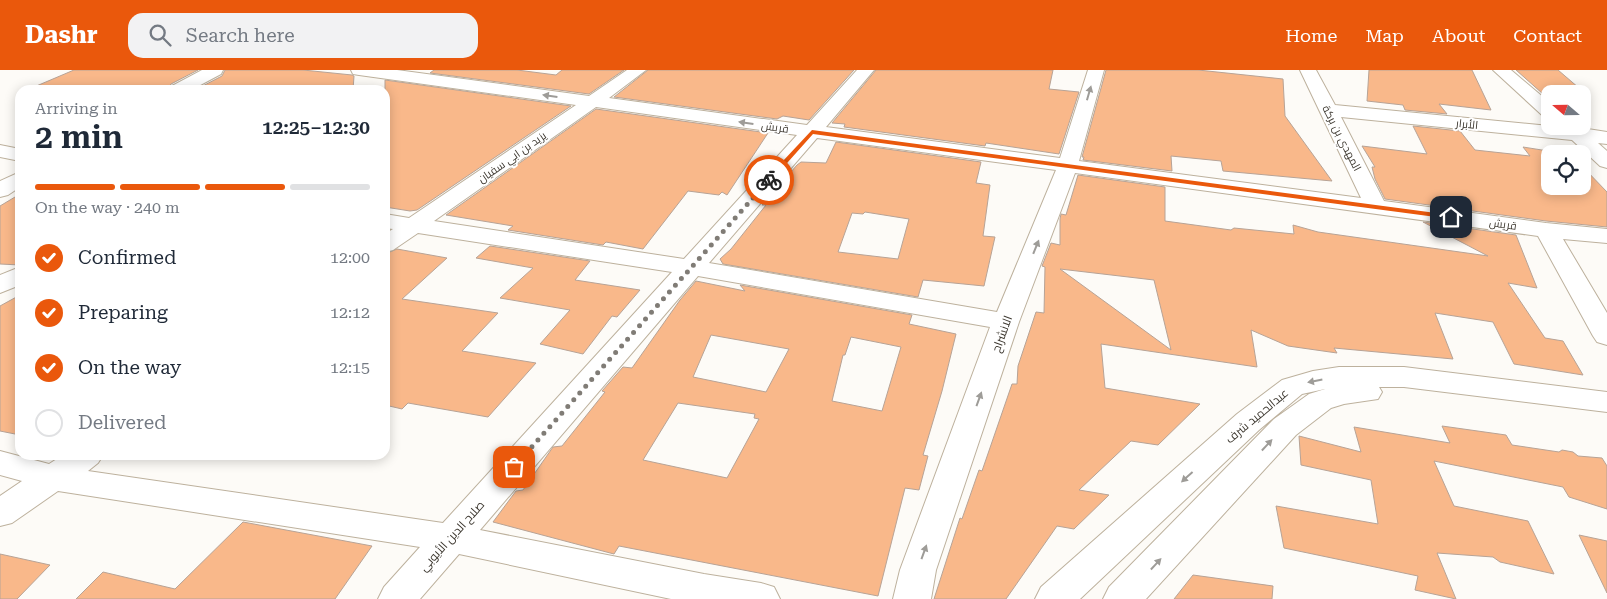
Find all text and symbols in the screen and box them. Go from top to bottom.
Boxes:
search box [128,13,478,58]
text: Dashr [25,21,98,49]
icon: search [146,21,174,49]
text: Search here [186,24,295,47]
text: Home [1285,25,1337,46]
text: Map [1365,25,1404,46]
text: About [1432,25,1485,46]
text: Contact [1513,25,1582,46]
north arrow [1541,85,1591,135]
map controls [1541,85,1591,195]
one-way arrow [1086,86,1094,101]
one-way arrow [542,92,558,100]
text: Arriving in [35,99,118,118]
street label: المهدي بن بركة [1318,103,1364,174]
text: 12:25–12:30 [262,116,370,139]
street label: الأبرار [1454,117,1479,132]
text: 2 min [35,118,123,156]
one-way arrow [737,119,753,127]
street label: قريش [760,119,789,136]
street label: يزيد بن ابي سفيان [476,129,550,187]
button: locate [1541,145,1591,195]
courier [744,155,794,205]
icon: bike [755,166,783,194]
pin [1430,196,1472,238]
text: On the way · 240 m [35,198,180,217]
icon: home [1437,203,1465,231]
street label: قريش [1488,216,1517,233]
one-way arrow [1032,239,1040,254]
icon: check [35,244,63,272]
text: Confirmed [78,246,176,269]
text: 12:00 [330,248,370,267]
icon: check [35,299,63,327]
text: Preparing [78,301,168,324]
text: 12:12 [330,303,370,322]
street label: الانشراح [989,314,1016,355]
icon: check [35,354,63,382]
text: On the way [78,356,181,379]
text: 12:15 [330,358,370,377]
one-way arrow [1308,377,1323,385]
street label: عبدالحميد شرف [1223,386,1291,446]
one-way arrow [975,391,983,406]
text: Delivered [78,411,166,434]
one-way arrow [1261,440,1273,452]
pin [493,446,535,488]
icon: bag [500,453,528,481]
one-way arrow [1182,471,1194,483]
street label: صلاح الدين الأيوبي [417,498,490,576]
one-way arrow [920,544,928,559]
one-way arrow [1150,558,1162,570]

